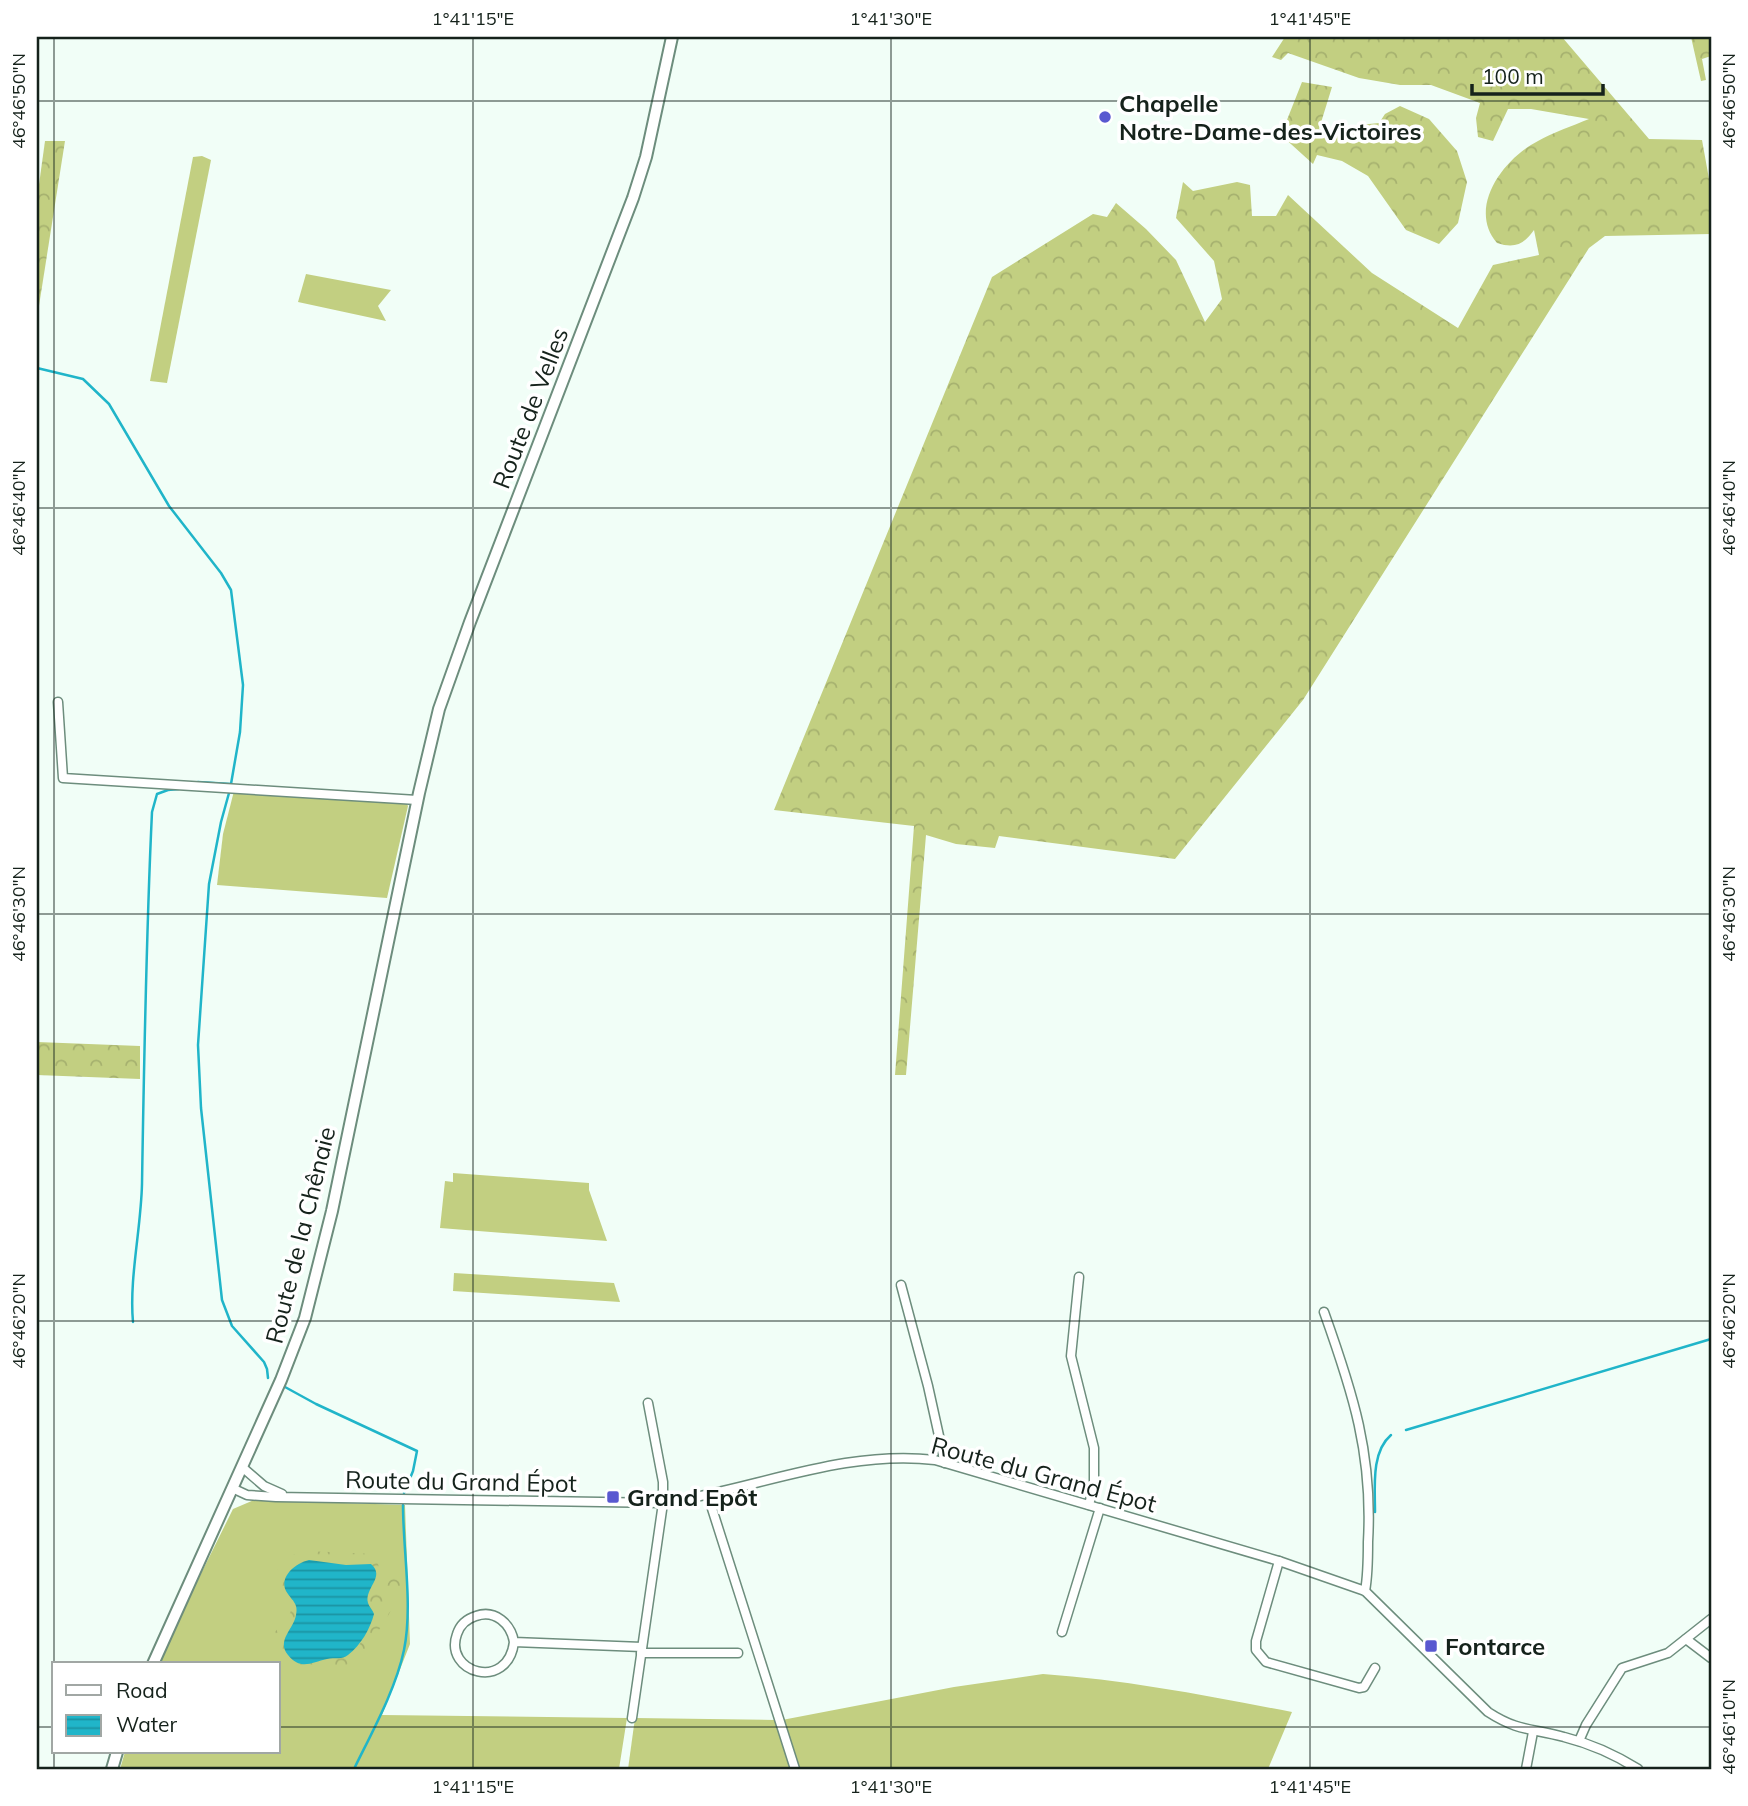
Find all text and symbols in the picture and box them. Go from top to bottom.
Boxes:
text: 1°41'15"E [432,7,514,30]
text: 1°41'30"E [850,7,932,30]
text: 1°41'45"E [1269,7,1351,30]
scale bar [1472,52,1603,96]
text: 46°46'50"N [7,53,30,149]
text: 46°46'50"N [1717,53,1740,149]
text: 100 m [1482,63,1544,89]
place label: Chapelle Notre-Dame-des-Victoires [1119,88,1422,146]
marker: Chapelle Notre-Dame-des-Victoires [1097,109,1113,125]
street label: Route de Velles [486,323,574,493]
text: 46°46'40"N [7,460,30,556]
text: 46°46'40"N [1717,460,1740,556]
text: 46°46'30"N [7,866,30,962]
text: 46°46'30"N [1717,866,1740,962]
street label: Route de la Chênaie [259,1123,341,1347]
text: 46°46'20"N [7,1273,30,1369]
text: 46°46'20"N [1717,1273,1740,1369]
street label: Route du Grand Épot [928,1430,1160,1518]
street label: Route du Grand Épot [345,1464,577,1498]
place label: Grand Epôt [627,1482,757,1512]
marker: Grand Epôt [605,1489,621,1505]
place label: Fontarce [1445,1631,1545,1661]
marker: Fontarce [1423,1638,1439,1654]
legend [52,1662,280,1754]
text: Road [116,1677,167,1703]
text: 46°46'10"N [1717,1679,1740,1775]
text: Water [116,1711,177,1737]
text: 1°41'15"E [432,1775,514,1798]
text: 1°41'30"E [850,1775,932,1798]
text: 1°41'45"E [1269,1775,1351,1798]

